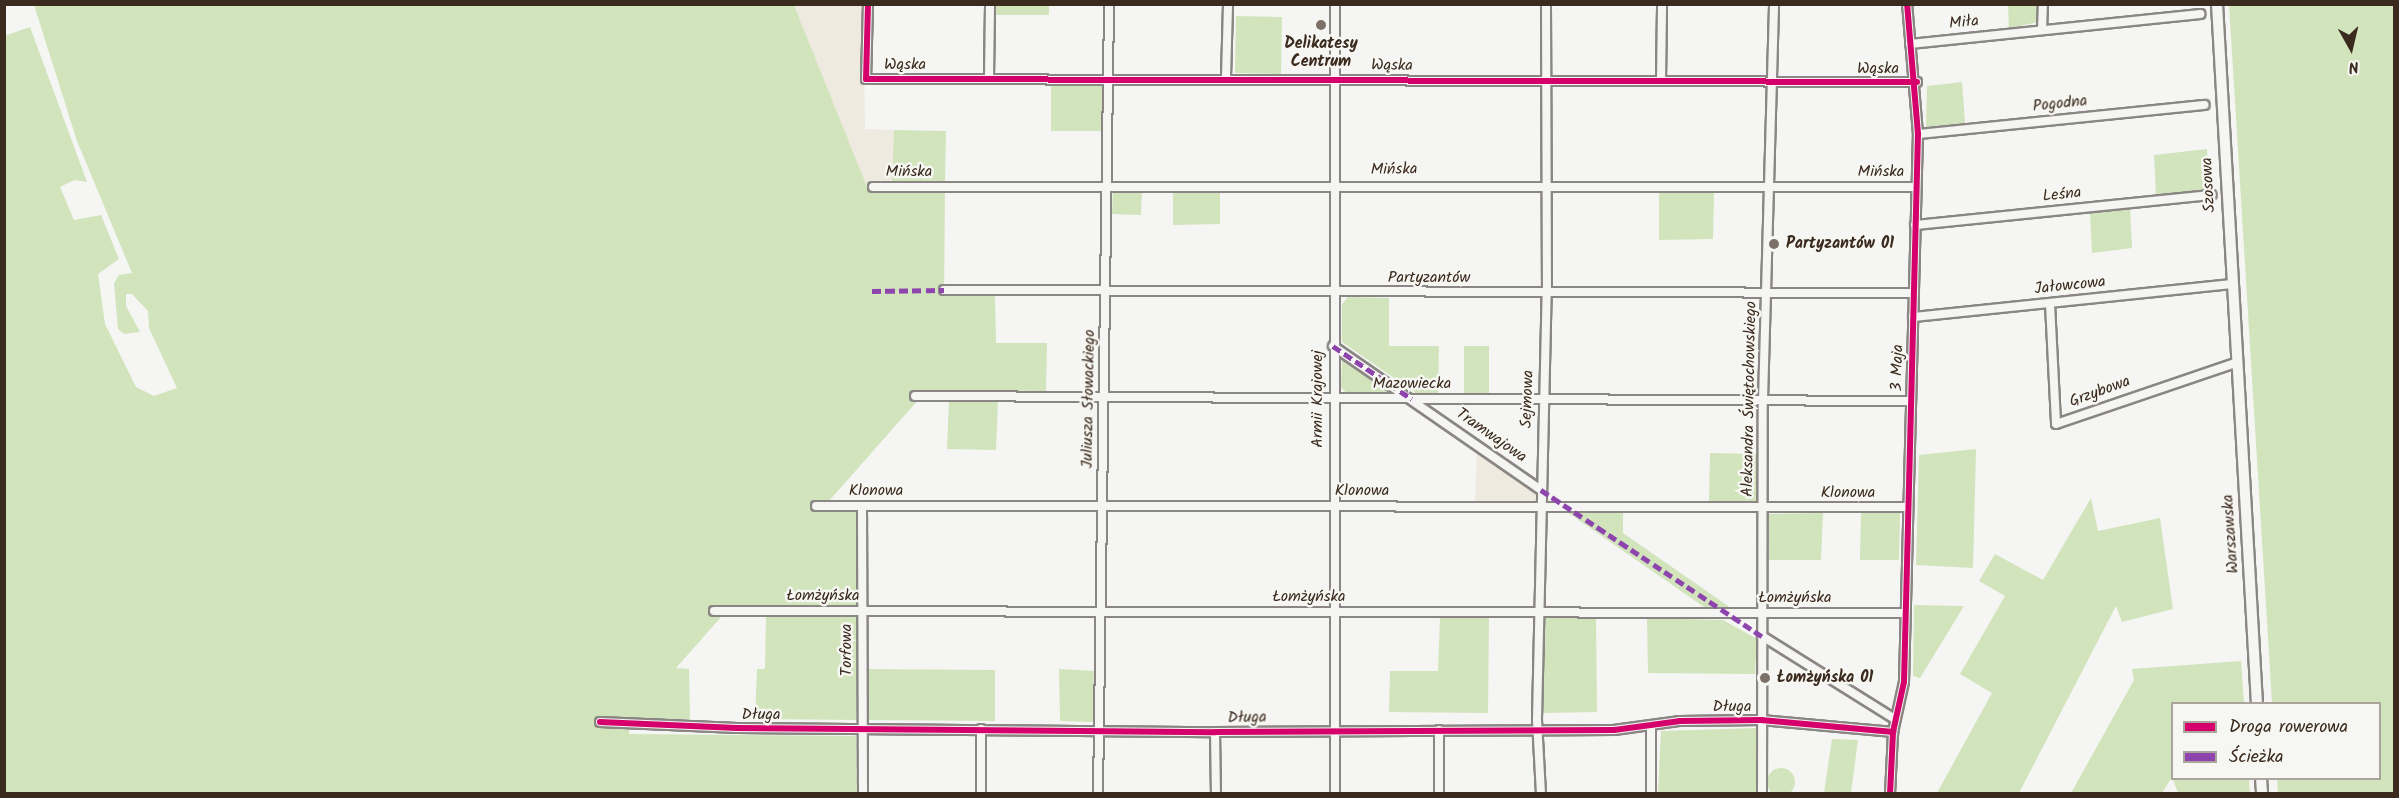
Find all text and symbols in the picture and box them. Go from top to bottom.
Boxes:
street label: Miła [1948,12,1980,34]
marker: Delikatesy Centrum [1314,18,1328,32]
north arrow [2321,18,2381,78]
place label: Delikatesy Centrum [1284,34,1358,72]
text: N [2347,53,2360,79]
street label: Wąska [884,55,926,75]
street label: Wąska [1371,56,1413,76]
street label: Wąska [1857,59,1899,79]
street label: Pogodna [2032,92,2088,116]
street label: Szosowa [2198,157,2220,213]
street label: Mińska [1370,160,1418,180]
street label: Mińska [886,162,932,182]
street label: Mińska [1858,162,1904,182]
street label: Leśna [2042,183,2082,207]
place label: Partyzantów 01 [1786,234,1894,254]
marker: Partyzantów 01 [1767,237,1781,251]
street label: Partyzantów [1388,268,1470,288]
street label: Jałowcowa [2033,273,2107,299]
street label: Aleksandra Świętochowskiego [1739,301,1761,497]
street label: Juliusza Słowackiego [1078,330,1100,468]
street label: 3 Maja [1888,344,1908,392]
street label: Armii Krajowej [1308,350,1328,448]
street label: Sejmowa [1517,370,1539,428]
street label: Grzybowa [2067,372,2133,412]
street label: Mazowiecka [1373,374,1451,394]
street label: Tramwajowa [1452,405,1530,467]
street label: Klonowa [849,481,903,501]
street label: Klonowa [1335,481,1389,501]
street label: Klonowa [1821,483,1875,503]
street label: Warszawska [2219,494,2243,574]
street label: Łomżyńska [787,586,859,606]
street label: Łomżyńska [1273,587,1345,607]
street label: Łomżyńska [1759,588,1831,608]
street label: Torfowa [837,624,857,676]
place label: Łomżyńska 01 [1777,668,1873,688]
marker: Łomżyńska 01 [1758,671,1772,685]
street label: Długa [1713,697,1751,717]
legend [2171,702,2381,780]
street label: Długa [742,705,780,725]
street label: Długa [1227,708,1267,728]
text: Droga rowerowa [2229,713,2348,742]
text: Ścieżka [2229,743,2284,772]

